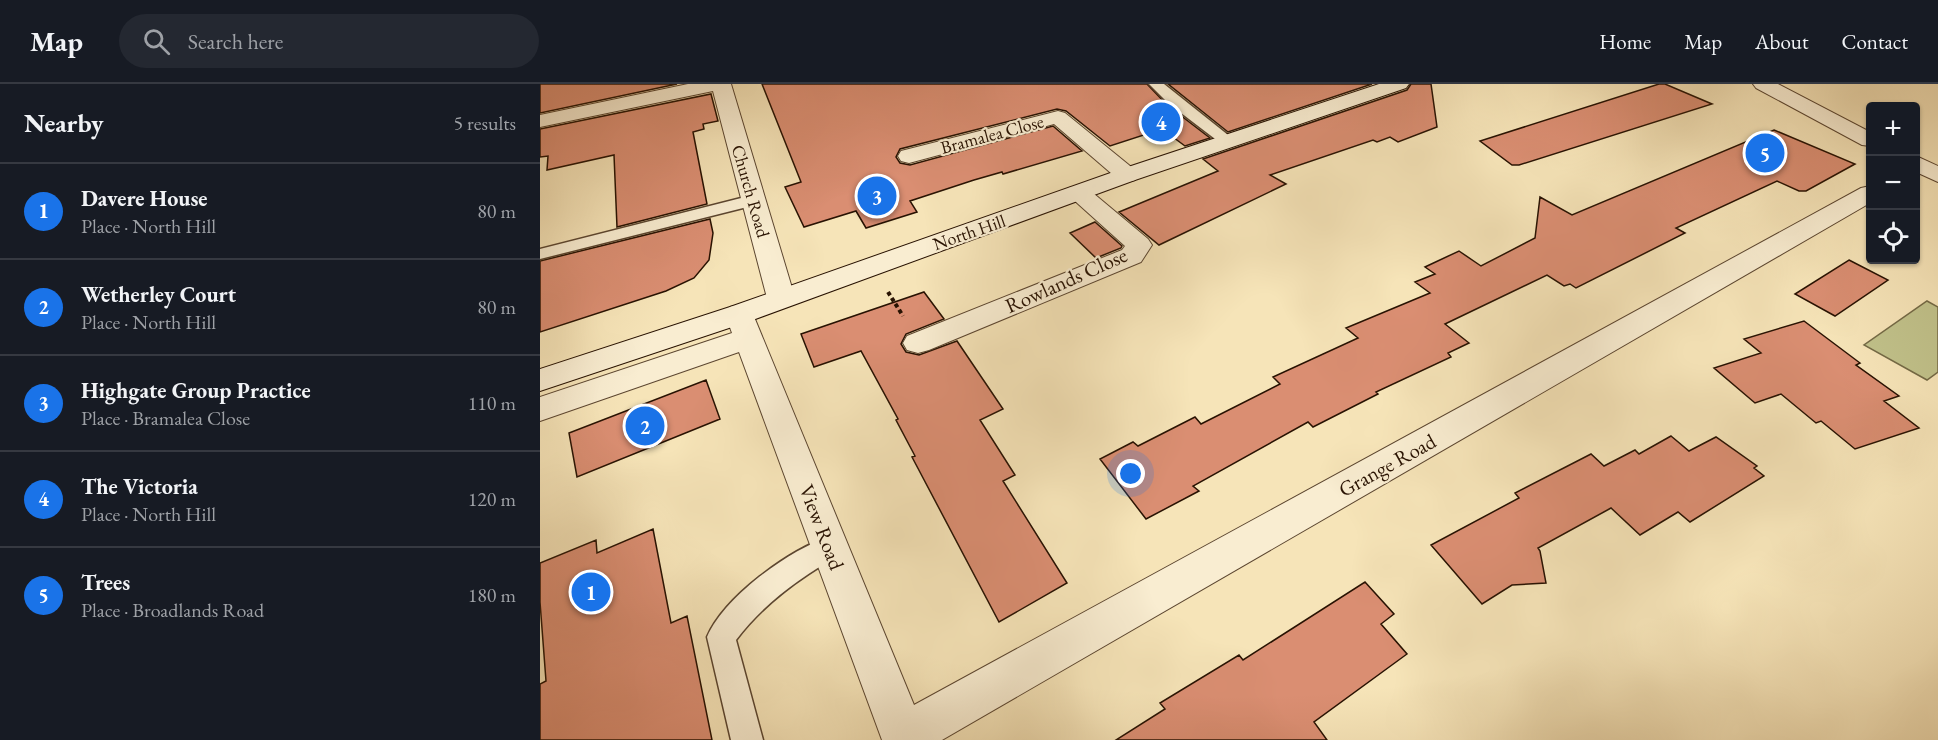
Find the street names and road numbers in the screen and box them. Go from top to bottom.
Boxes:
street label: Bramalea Close [938,109,1046,159]
street label: Church Road [727,142,775,241]
street label: North Hill [930,209,1008,255]
street label: Rowlands Close [1001,241,1131,319]
street label: Grange Road [1334,427,1441,503]
street label: View Road [793,480,851,574]

